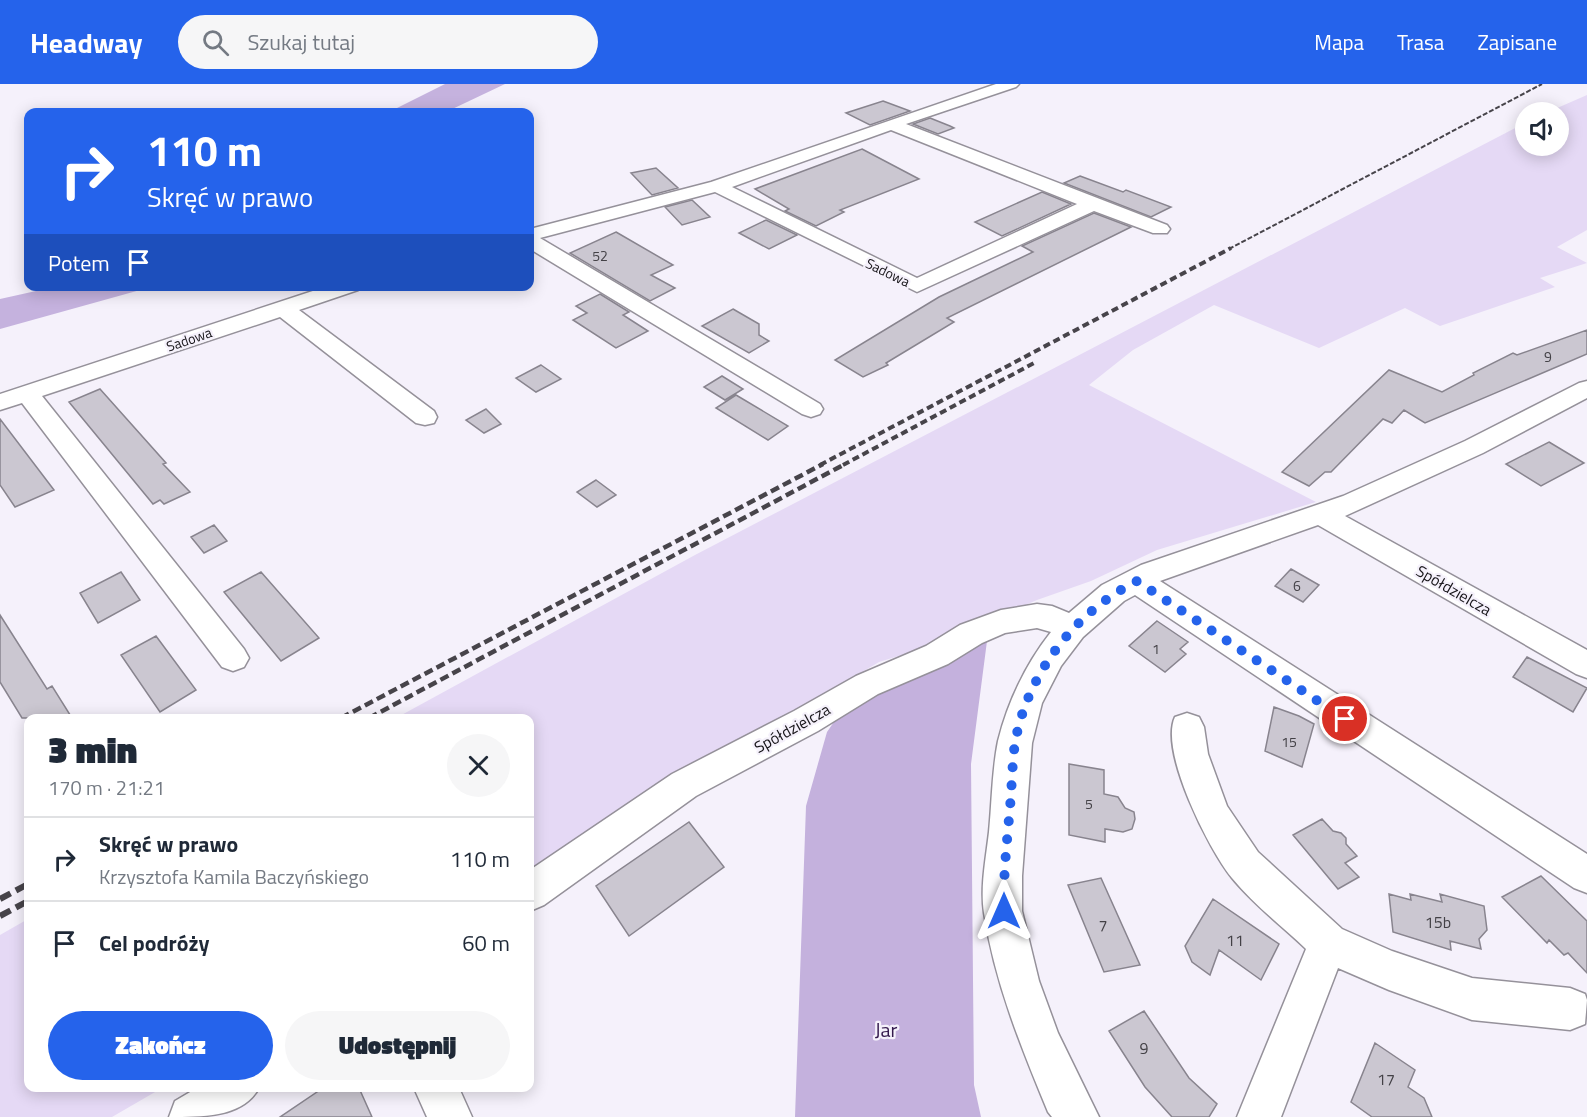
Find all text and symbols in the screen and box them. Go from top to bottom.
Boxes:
search box [178,15,598,69]
text: Headway [30,21,142,64]
text: Szukaj tutaj [247,25,355,59]
icon: search [199,26,232,59]
text: Mapa [1314,26,1364,58]
text: Trasa [1397,26,1444,58]
text: Zapisane [1477,26,1557,58]
map controls [1515,102,1569,156]
button: sound [1515,102,1569,156]
text: 110 m [147,118,262,182]
icon: right [48,132,126,210]
text: Skręć w prawo [147,176,313,217]
house number: 52 [592,245,608,266]
text: Potem [48,246,110,280]
icon: arrive [122,246,155,279]
street label: Sadowa [862,252,914,292]
street label: Sadowa [163,321,215,357]
house number: 9 [1544,346,1552,367]
street label: Spółdzielcza [1412,559,1496,621]
house number: 6 [1293,575,1301,596]
house number: 1 [1152,638,1160,659]
pin [1319,693,1370,744]
street label: Spółdzielcza [750,697,834,759]
icon: arrive [1328,702,1361,735]
text: 3 min [48,722,137,777]
house number: 15 [1281,731,1297,752]
button: close [447,734,510,797]
text: 170 m · 21:21 [48,772,165,803]
house number: 5 [1085,793,1093,814]
text: Skręć w prawo [99,827,238,861]
text: 110 m [450,842,510,876]
icon: right [48,843,81,876]
text: Krzysztofa Kamila Baczyńskiego [99,861,369,892]
position arrow [972,879,1036,943]
house number: 15b [1425,910,1451,934]
house number: 7 [1099,913,1107,937]
text: Cel podróży [99,926,209,960]
text: 60 m [462,926,510,960]
icon: arrive [48,927,81,960]
house number: 11 [1226,928,1244,952]
button: Zakończ [48,1011,273,1080]
button: Udostępnij [285,1011,510,1080]
park label: Jar [875,1014,897,1045]
house number: 9 [1140,1036,1149,1060]
house number: 17 [1377,1067,1395,1091]

